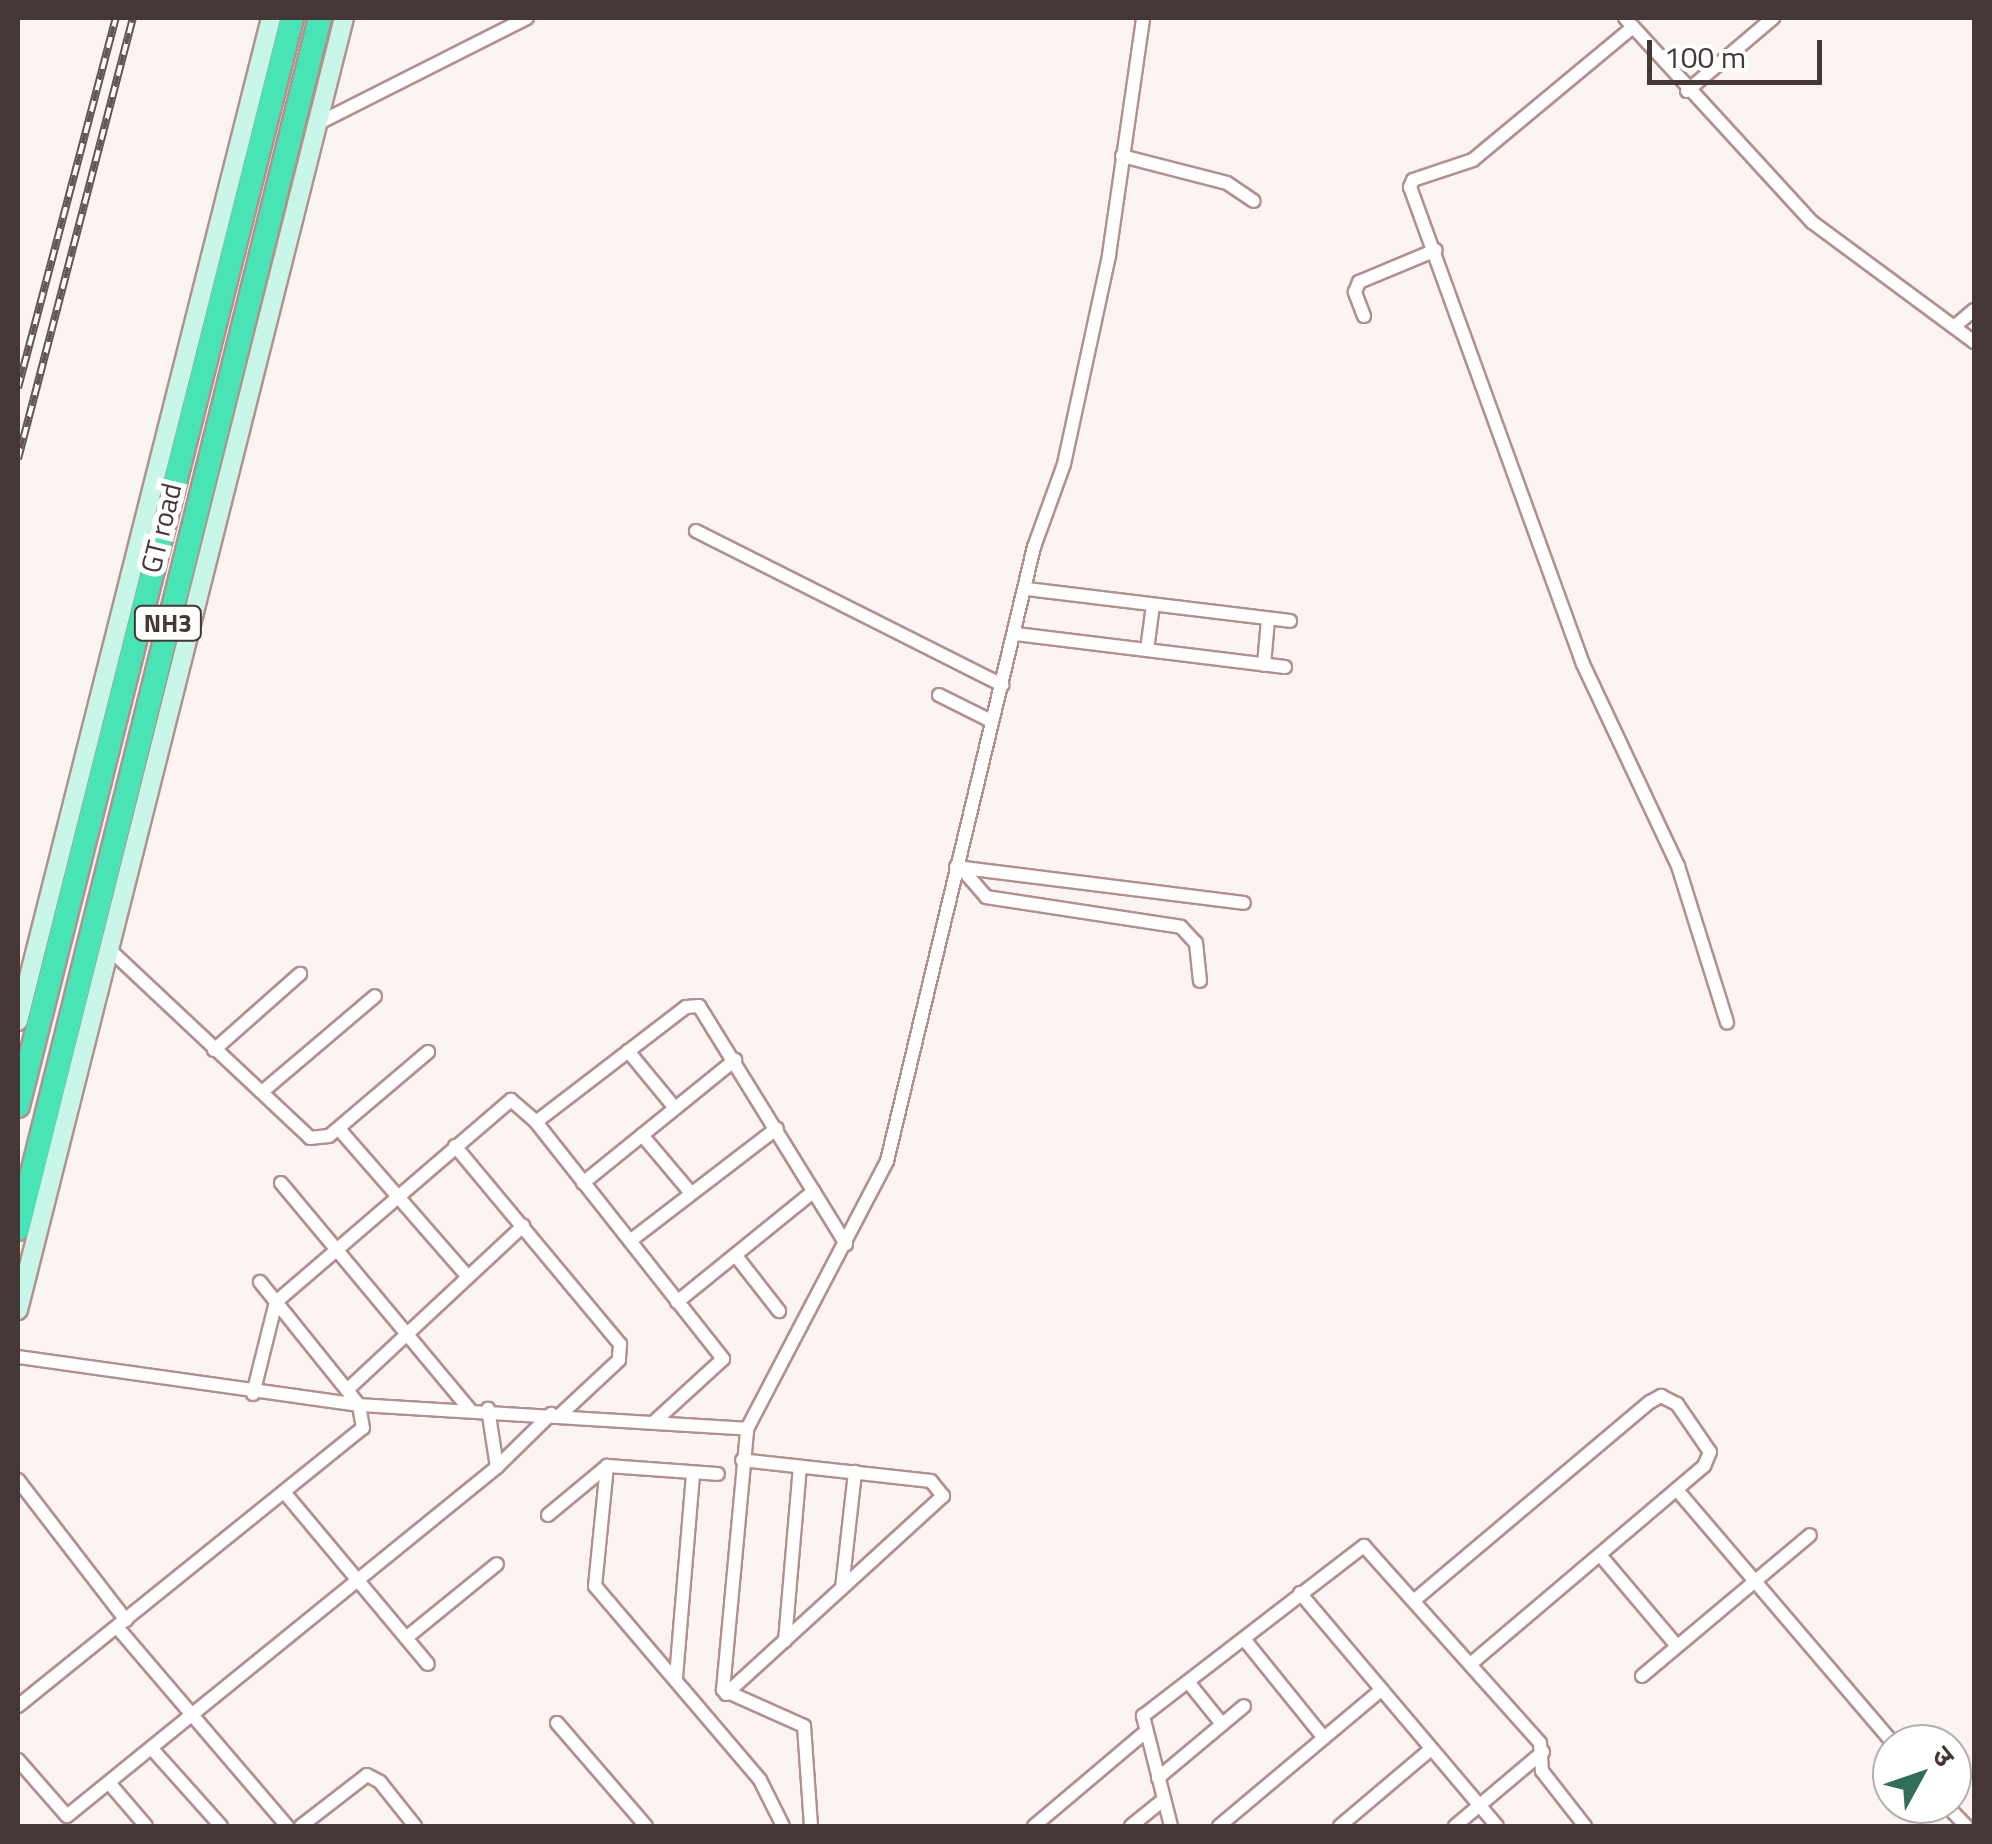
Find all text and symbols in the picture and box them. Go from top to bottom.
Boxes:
scale bar [1652,20,1827,82]
text: 100 m [1664,34,1746,80]
street label: GT road [134,480,188,576]
road number: NH3 [133,603,203,643]
north arrow [1872,1724,1972,1824]
text: उ [1922,1736,1966,1776]

